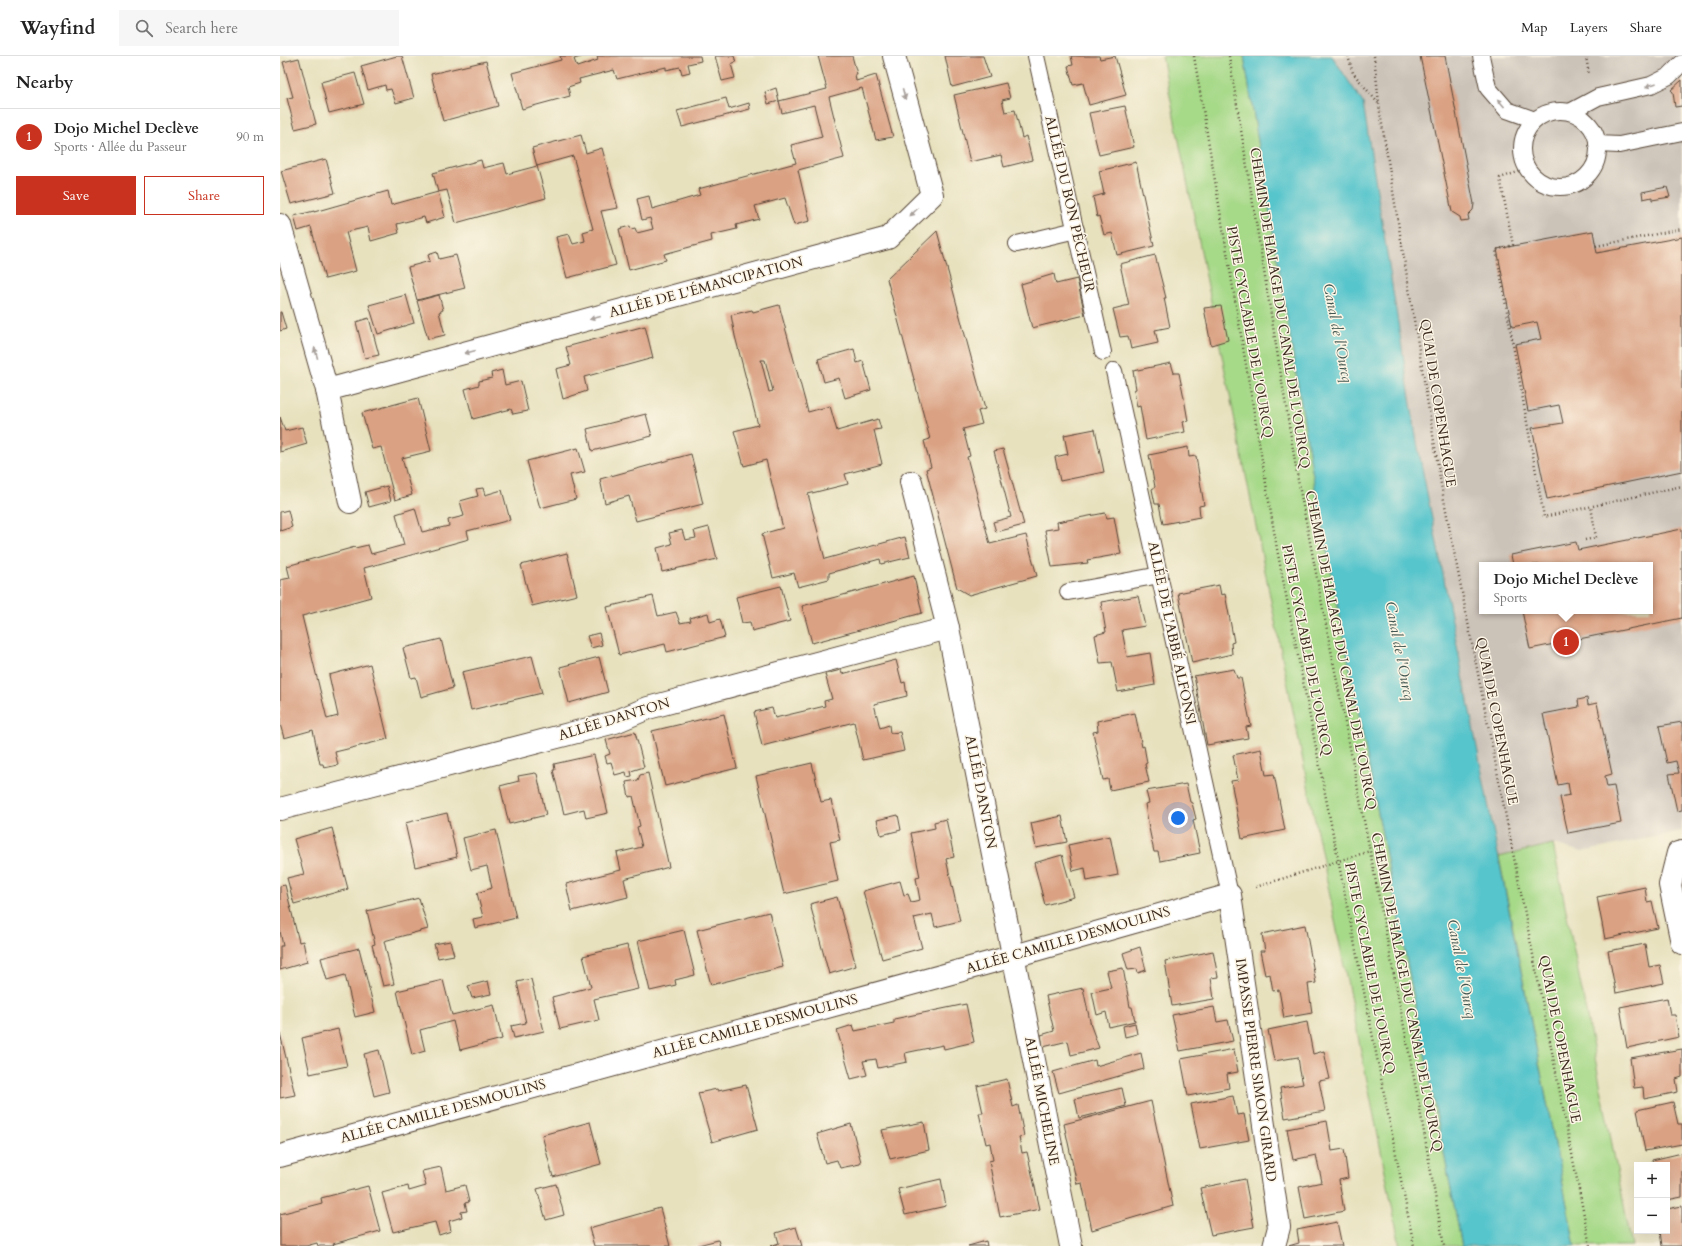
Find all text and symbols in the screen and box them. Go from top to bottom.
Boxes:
search box [119,10,399,46]
text: Wayfind [20,15,95,41]
icon: search [133,17,155,39]
text: Search here [165,18,238,38]
text: Map [1521,18,1548,37]
text: Layers [1570,18,1608,37]
text: Share [1630,18,1662,37]
text: Nearby [16,71,73,94]
one-way arrow [1644,82,1656,88]
one-way arrow [901,88,907,100]
one-way arrow [1497,98,1506,107]
street label: ALLÉE DU BON PÊCHEUR [1040,114,1100,295]
text: Dojo Michel Declève [54,118,199,138]
text: 1 [26,128,32,146]
text: 90 m [236,128,264,146]
text: Sports · Allée du Passeur [54,138,186,156]
street label: CHEMIN DE HALAGE DU CANAL DE L'OURCQ [1245,146,1315,470]
button: Save [16,176,136,215]
button: Share [144,176,264,215]
one-way arrow [909,208,919,217]
street label: PISTE CYCLABLE DE L'OURCQ [1222,225,1278,439]
street label: ALLÉE DE L'ÉMANCIPATION [607,252,805,322]
water label: Canal de l'Ourcq [1319,282,1357,385]
one-way arrow [589,315,601,321]
street label: QUAI DE COPENHAGUE [1415,317,1461,489]
one-way arrow [313,346,319,358]
one-way arrow [463,349,476,355]
street label: CHEMIN DE HALAGE DU CANAL DE L'OURCQ [1301,489,1381,811]
street label: ALLÉE DE L'ABBÉ ALFONSI [1143,540,1201,727]
street label: PISTE CYCLABLE DE L'OURCQ [1277,543,1337,757]
popup [1479,562,1653,614]
text: Dojo Michel Declève [1494,569,1638,589]
text: Sports [1494,589,1527,607]
water label: Canal de l'Ourcq [1381,600,1419,703]
pin: 1 [1553,627,1579,657]
street label: QUAI DE COPENHAGUE [1471,636,1523,807]
street label: ALLÉE DANTON [556,693,672,745]
street label: ALLÉE DANTON [961,733,1001,851]
your location [1168,808,1188,828]
street label: CHEMIN DE HALAGE DU CANAL DE L'OURCQ [1367,831,1447,1153]
street label: PISTE CYCLABLE DE L'OURCQ [1340,861,1400,1075]
street label: ALLÉE CAMILLE DESMOULINS [964,902,1172,978]
water label: Canal de l'Ourcq [1443,918,1481,1021]
street label: QUAI DE COPENHAGUE [1534,954,1586,1125]
street label: IMPASSE PIERRE SIMON GIRARD [1231,957,1281,1183]
street label: ALLÉE CAMILLE DESMOULINS [650,989,860,1063]
street label: ALLÉE MICHELINE [1020,1035,1064,1167]
street label: ALLÉE CAMILLE DESMOULINS [338,1074,548,1148]
map controls [1634,1162,1670,1234]
button: + [1634,1162,1670,1198]
button: − [1634,1198,1670,1234]

